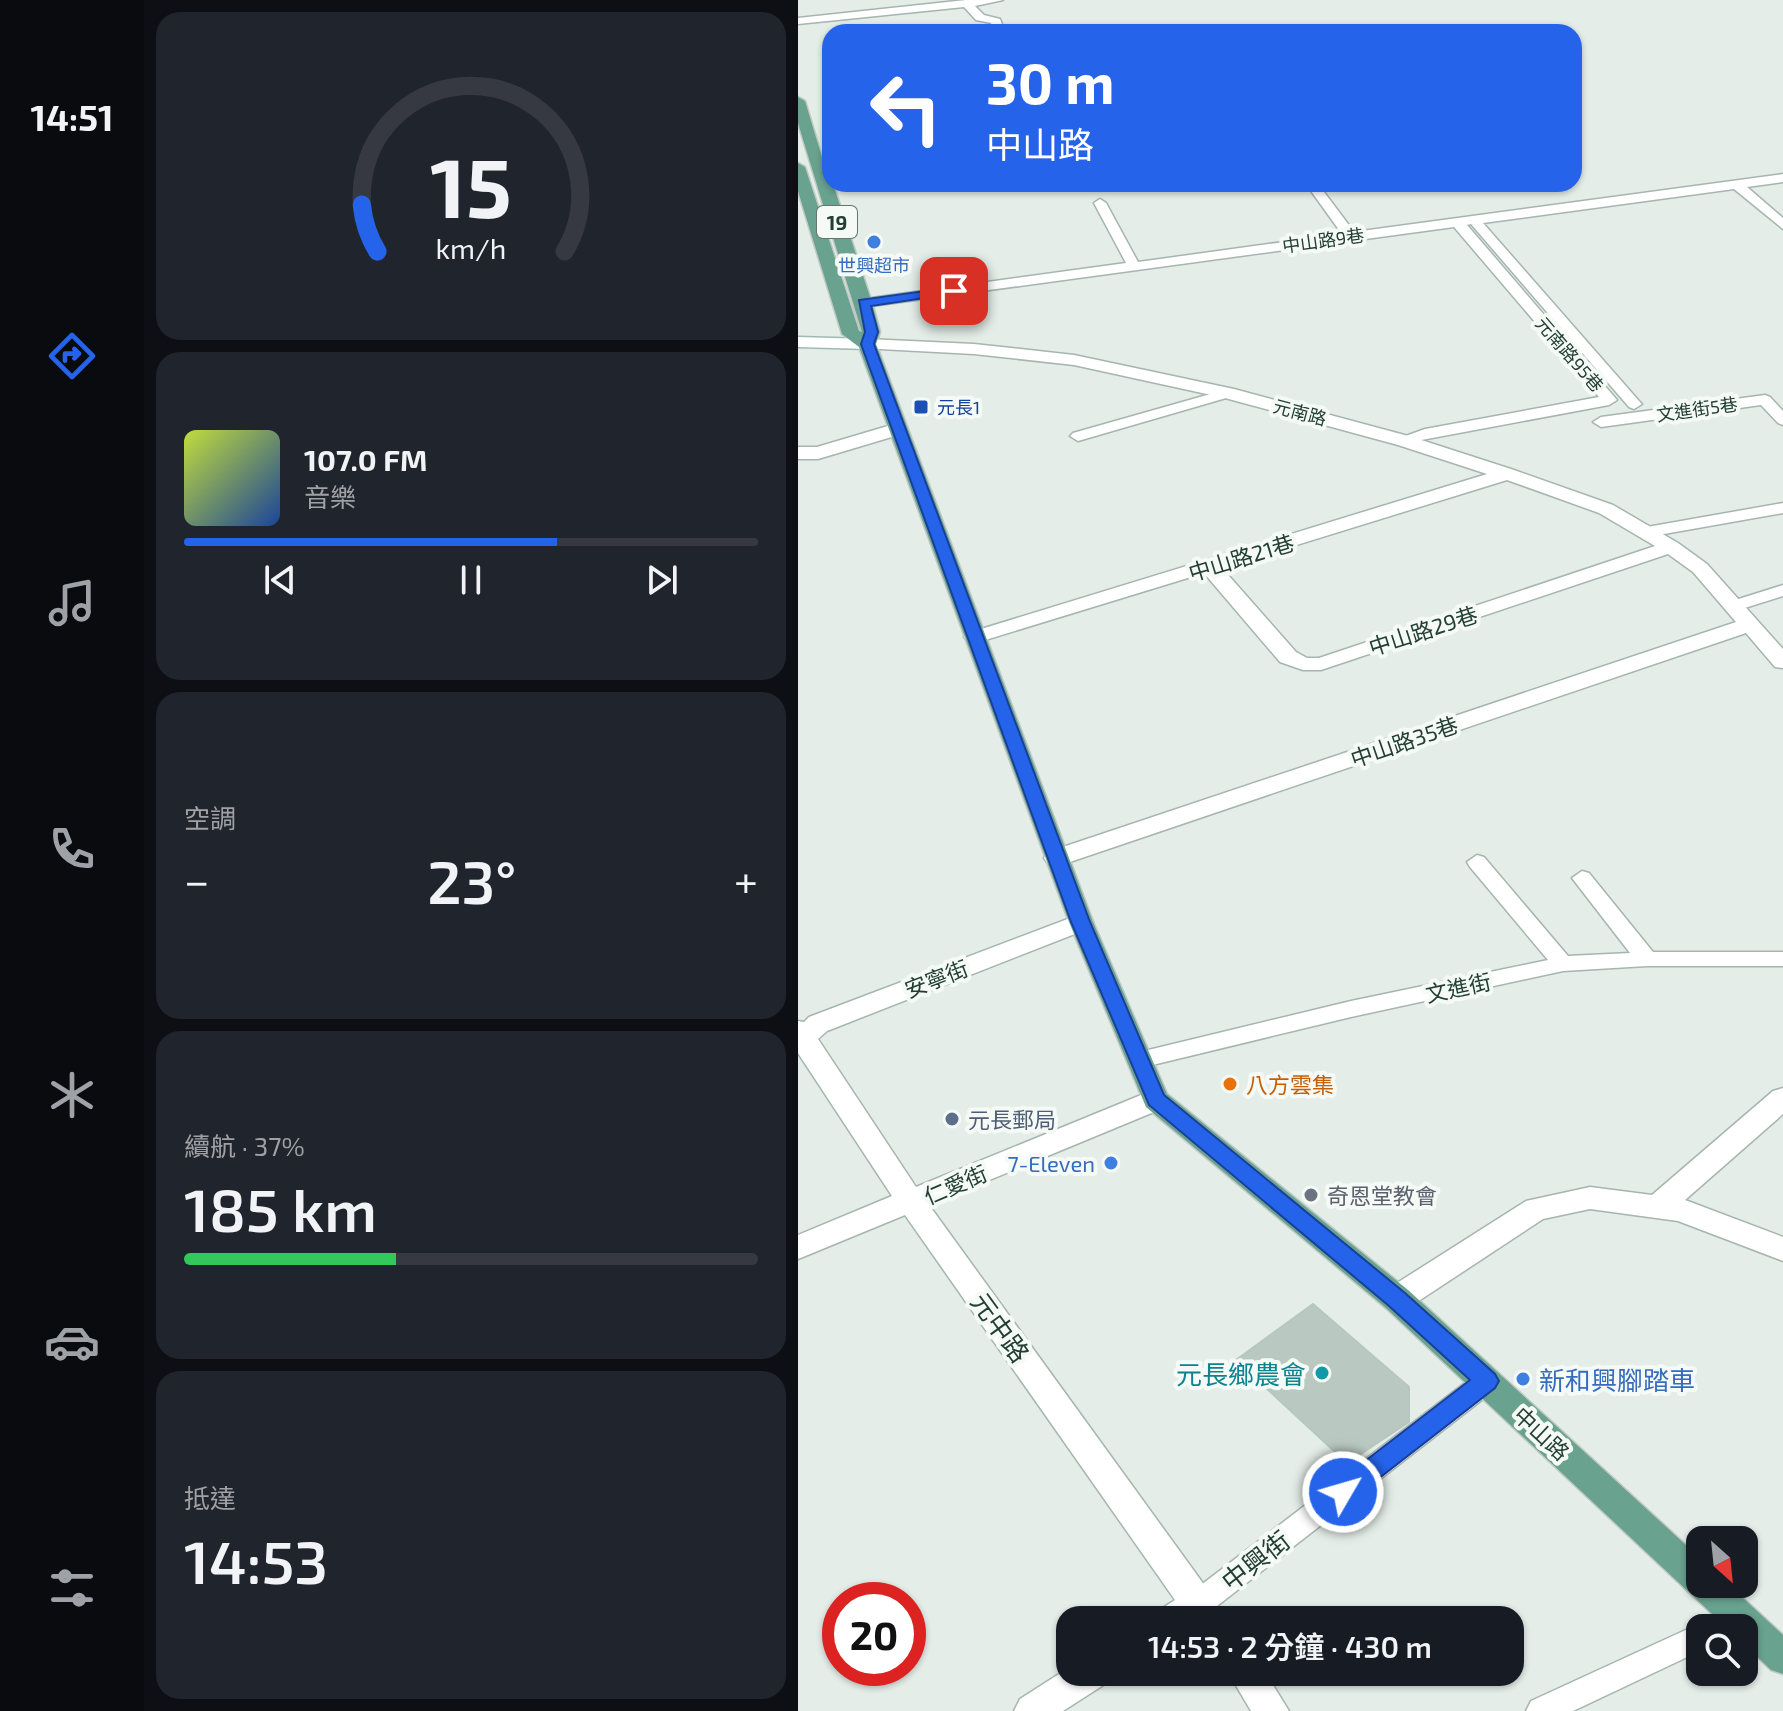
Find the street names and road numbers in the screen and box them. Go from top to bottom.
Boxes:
road number: 19 [817,206,857,238]
street label: 中山路9巷 [1281,223,1365,257]
street label: 元南路95巷 [1532,312,1608,396]
street label: 文進街5巷 [1655,392,1739,426]
street label: 元南路 [1271,394,1329,430]
street label: 中山路21巷 [1185,529,1297,585]
street label: 中山路29巷 [1365,600,1481,660]
street label: 中山路35巷 [1347,710,1461,772]
street label: 安寧街 [901,954,971,1002]
street label: 文進街 [1423,967,1493,1007]
street label: 仁愛街 [920,1159,990,1209]
street label: 元中路 [966,1286,1036,1368]
street label: 中山路 [1509,1401,1575,1465]
street label: 中興街 [1215,1524,1295,1596]

